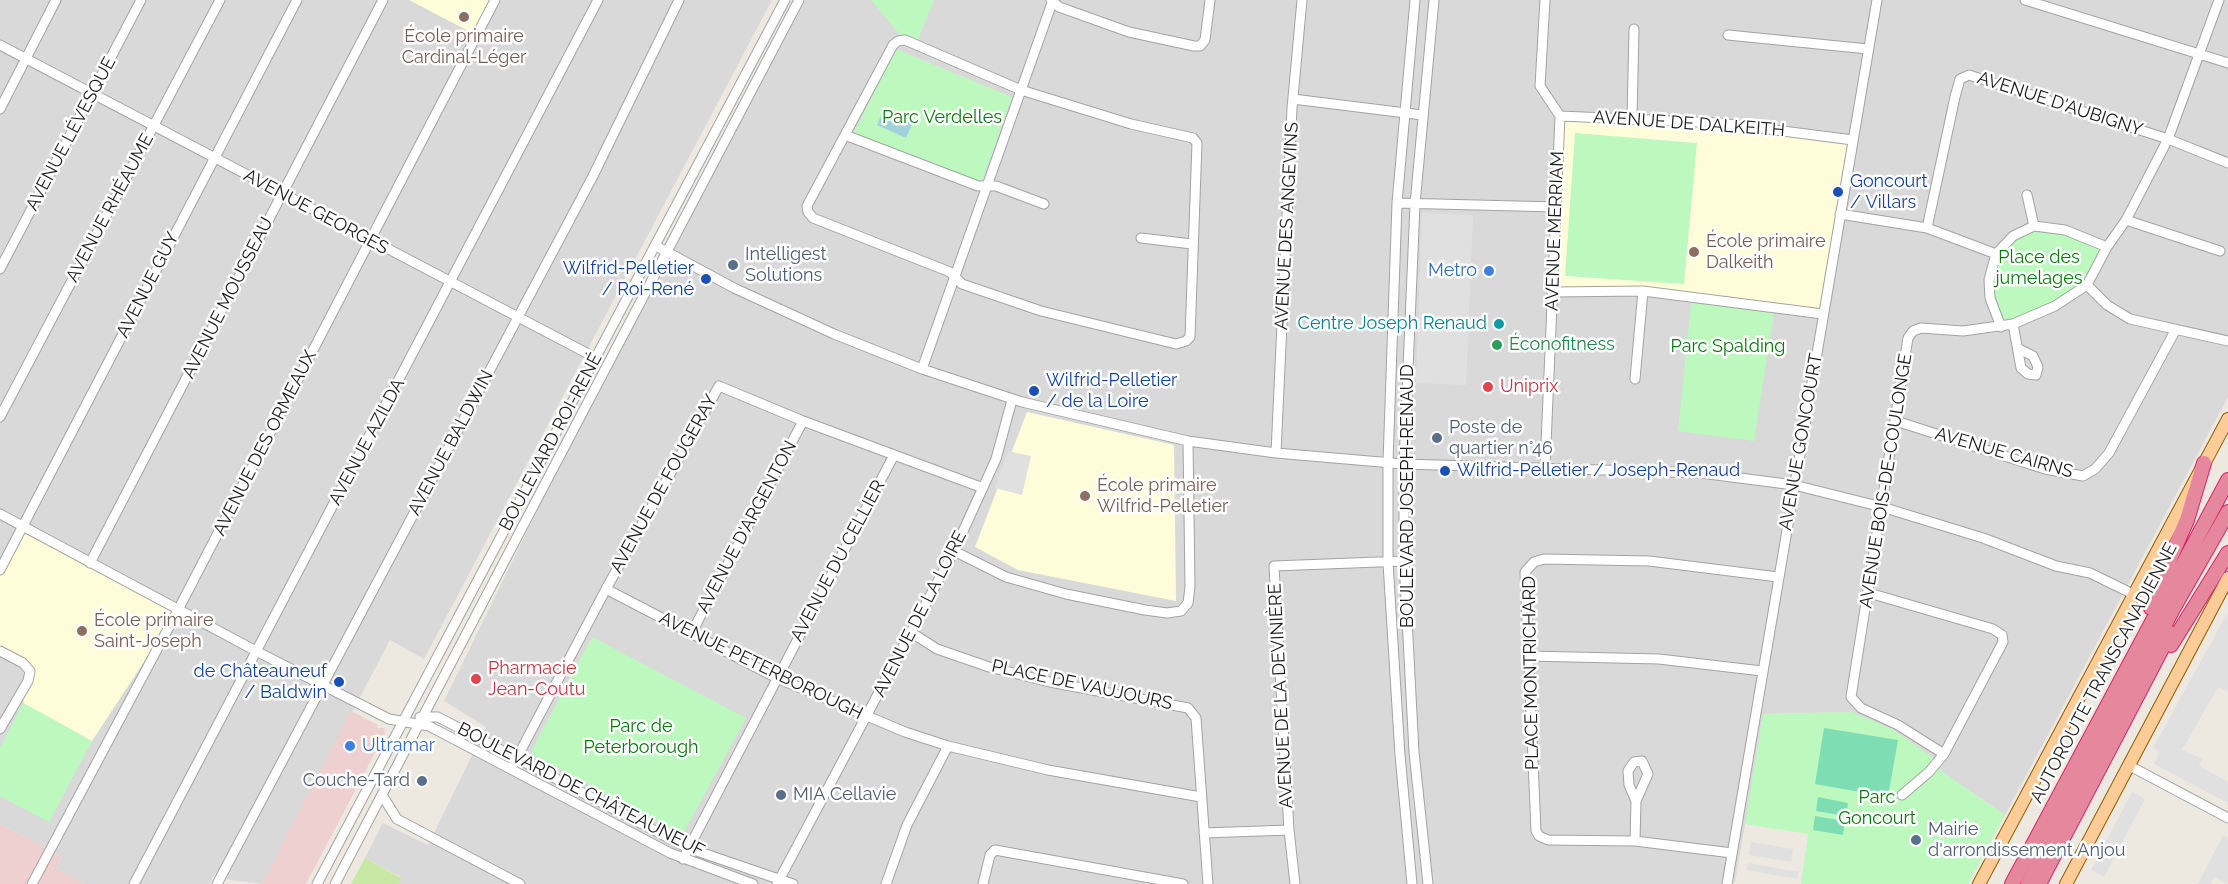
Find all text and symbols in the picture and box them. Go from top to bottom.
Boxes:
marker: École primaire Cardinal-Léger [457,10,471,24]
place label: École primaire Cardinal-Léger [402,26,526,68]
street label: AVENUE LÉVESQUE [21,54,121,214]
street label: AVENUE D'AUBIGNY [1975,67,2145,141]
park label: Parc Verdelles [882,107,1002,129]
street label: AVENUE DE DALKEITH [1592,107,1786,141]
street label: AVENUE DES ANGEVINS [1271,122,1303,330]
street label: AVENUE RHÉAUME [62,130,158,286]
street label: AVENUE MERRIAM [1541,151,1569,311]
street label: AVENUE GEORGES [240,165,392,259]
place label: Goncourt / Villars [1850,171,1928,213]
marker: Goncourt / Villars [1831,185,1845,199]
street label: AVENUE MOUSSEAU [178,214,278,382]
street label: AVENUE GUY [112,229,184,341]
place label: École primaire Dalkeith [1706,231,1825,274]
place label: Intelligest Solutions [745,244,826,286]
marker: École primaire Dalkeith [1687,245,1701,259]
park label: Place des jumelages [1996,247,2082,290]
place label: Wilfrid-Pelletier / Roi-René [563,258,694,300]
marker: Intelligest Solutions [726,258,740,272]
place label: Metro [1428,260,1477,282]
marker: Metro [1482,264,1496,278]
marker: Wilfrid-Pelletier / Roi-René [699,272,713,286]
place label: Centre Joseph Renaud [1298,313,1487,335]
marker: Centre Joseph Renaud [1492,317,1506,331]
place label: Éconofitness [1509,334,1615,356]
park label: Parc Spalding [1671,336,1785,358]
marker: Éconofitness [1490,338,1504,352]
street label: AVENUE DES ORMEAUX [209,347,321,539]
street label: BOULEVARD ROI-RENÉ [495,350,607,534]
street label: AVENUE GONCOURT [1775,352,1827,532]
street label: AVENUE BOIS-DE-COULONGE [1855,352,1917,610]
street label: BOULEVARD JOSEPH-RENAUD [1397,364,1419,628]
street label: AVENUE BALDWIN [404,367,498,519]
place label: Wilfrid-Pelletier / de la Loire [1046,370,1177,412]
street label: AVENUE AZILDA [325,375,409,509]
place label: Uniprix [1500,376,1558,398]
marker: Uniprix [1481,380,1495,394]
marker: Wilfrid-Pelletier / de la Loire [1027,384,1041,398]
street label: AVENUE DE FOUGERAY [606,391,722,577]
place label: Poste de quartier n°46 [1449,417,1553,460]
street label: AVENUE CAIRNS [1932,423,2076,483]
marker: Poste de quartier n°46 [1430,431,1444,445]
street label: AVENUE D'ARGENTON [692,437,802,617]
place label: Wilfrid-Pelletier / Joseph-Renaud [1457,460,1740,482]
marker: Wilfrid-Pelletier / Joseph-Renaud [1438,464,1452,478]
place label: École primaire Wilfrid-Pelletier [1097,475,1228,518]
street label: AVENUE DU CELLIER [786,477,890,645]
marker: École primaire Wilfrid-Pelletier [1078,489,1092,503]
street label: AVENUE DE LA LOIRE [869,527,971,701]
street label: AUTOROUTE TRANSCANADIENNE [2026,539,2182,807]
street label: PLACE MONTRICHARD [1519,576,1543,770]
street label: AVENUE DE LA DEVINIÈRE [1264,583,1298,809]
street label: AVENUE PETERBOROUGH [656,607,866,725]
place label: École primaire Saint-Joseph [94,610,213,652]
marker: École primaire Saint-Joseph [75,624,89,638]
street label: PLACE DE VAUJOURS [990,655,1174,715]
place label: Pharmacie Jean-Coutu [488,658,585,700]
place label: de Châteauneuf / Baldwin [193,661,327,704]
marker: Pharmacie Jean-Coutu [469,672,483,686]
marker: de Châteauneuf / Baldwin [332,675,346,689]
park label: Parc de Peterborough [583,716,699,758]
street label: BOULEVARD DE CHÂTEAUNEUF [454,718,708,862]
place label: Ultramar [362,735,435,757]
marker: Ultramar [343,739,357,753]
place label: Couche-Tard [303,770,410,792]
marker: Couche-Tard [415,774,429,788]
place label: MIA Cellavie [793,784,896,806]
park label: Parc Goncourt [1838,787,1916,830]
marker: MIA Cellavie [774,788,788,802]
place label: Mairie d'arrondissement Anjou [1928,819,2125,862]
marker: Mairie d'arrondissement Anjou [1909,833,1923,847]

